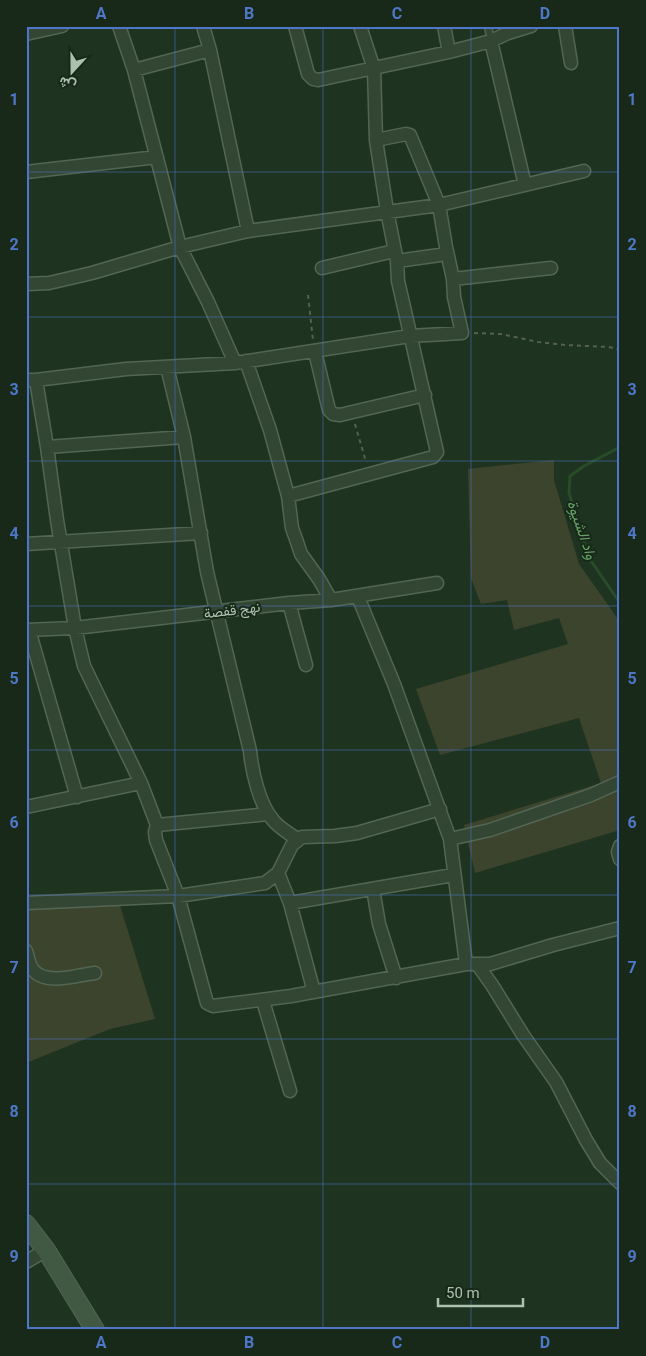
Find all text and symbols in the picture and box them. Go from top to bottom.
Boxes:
text: A [96,4,107,23]
text: B [244,4,254,23]
text: C [392,4,402,23]
text: D [540,4,550,23]
north arrow [48,48,98,98]
text: ش [56,73,78,95]
text: 1 [9,90,19,109]
text: 1 [627,90,637,109]
text: 2 [9,235,19,254]
text: 2 [627,235,637,254]
text: 3 [9,380,19,399]
text: 3 [627,380,637,399]
water label: واد الشيوة [563,498,601,562]
text: 4 [9,524,19,543]
text: 4 [627,524,637,543]
street label: نهج قفصة [203,599,262,624]
text: 5 [9,669,19,688]
text: 5 [627,669,637,688]
text: 6 [9,813,19,832]
text: 6 [627,813,637,832]
text: 7 [9,958,19,977]
text: 7 [627,958,637,977]
text: 8 [9,1102,19,1121]
text: 8 [627,1102,637,1121]
text: 9 [9,1247,19,1266]
text: 9 [627,1247,637,1266]
scale bar [438,1276,524,1308]
text: 50 m [446,1284,480,1302]
text: A [96,1333,107,1352]
text: B [244,1333,254,1352]
text: C [392,1333,402,1352]
text: D [540,1333,550,1352]

